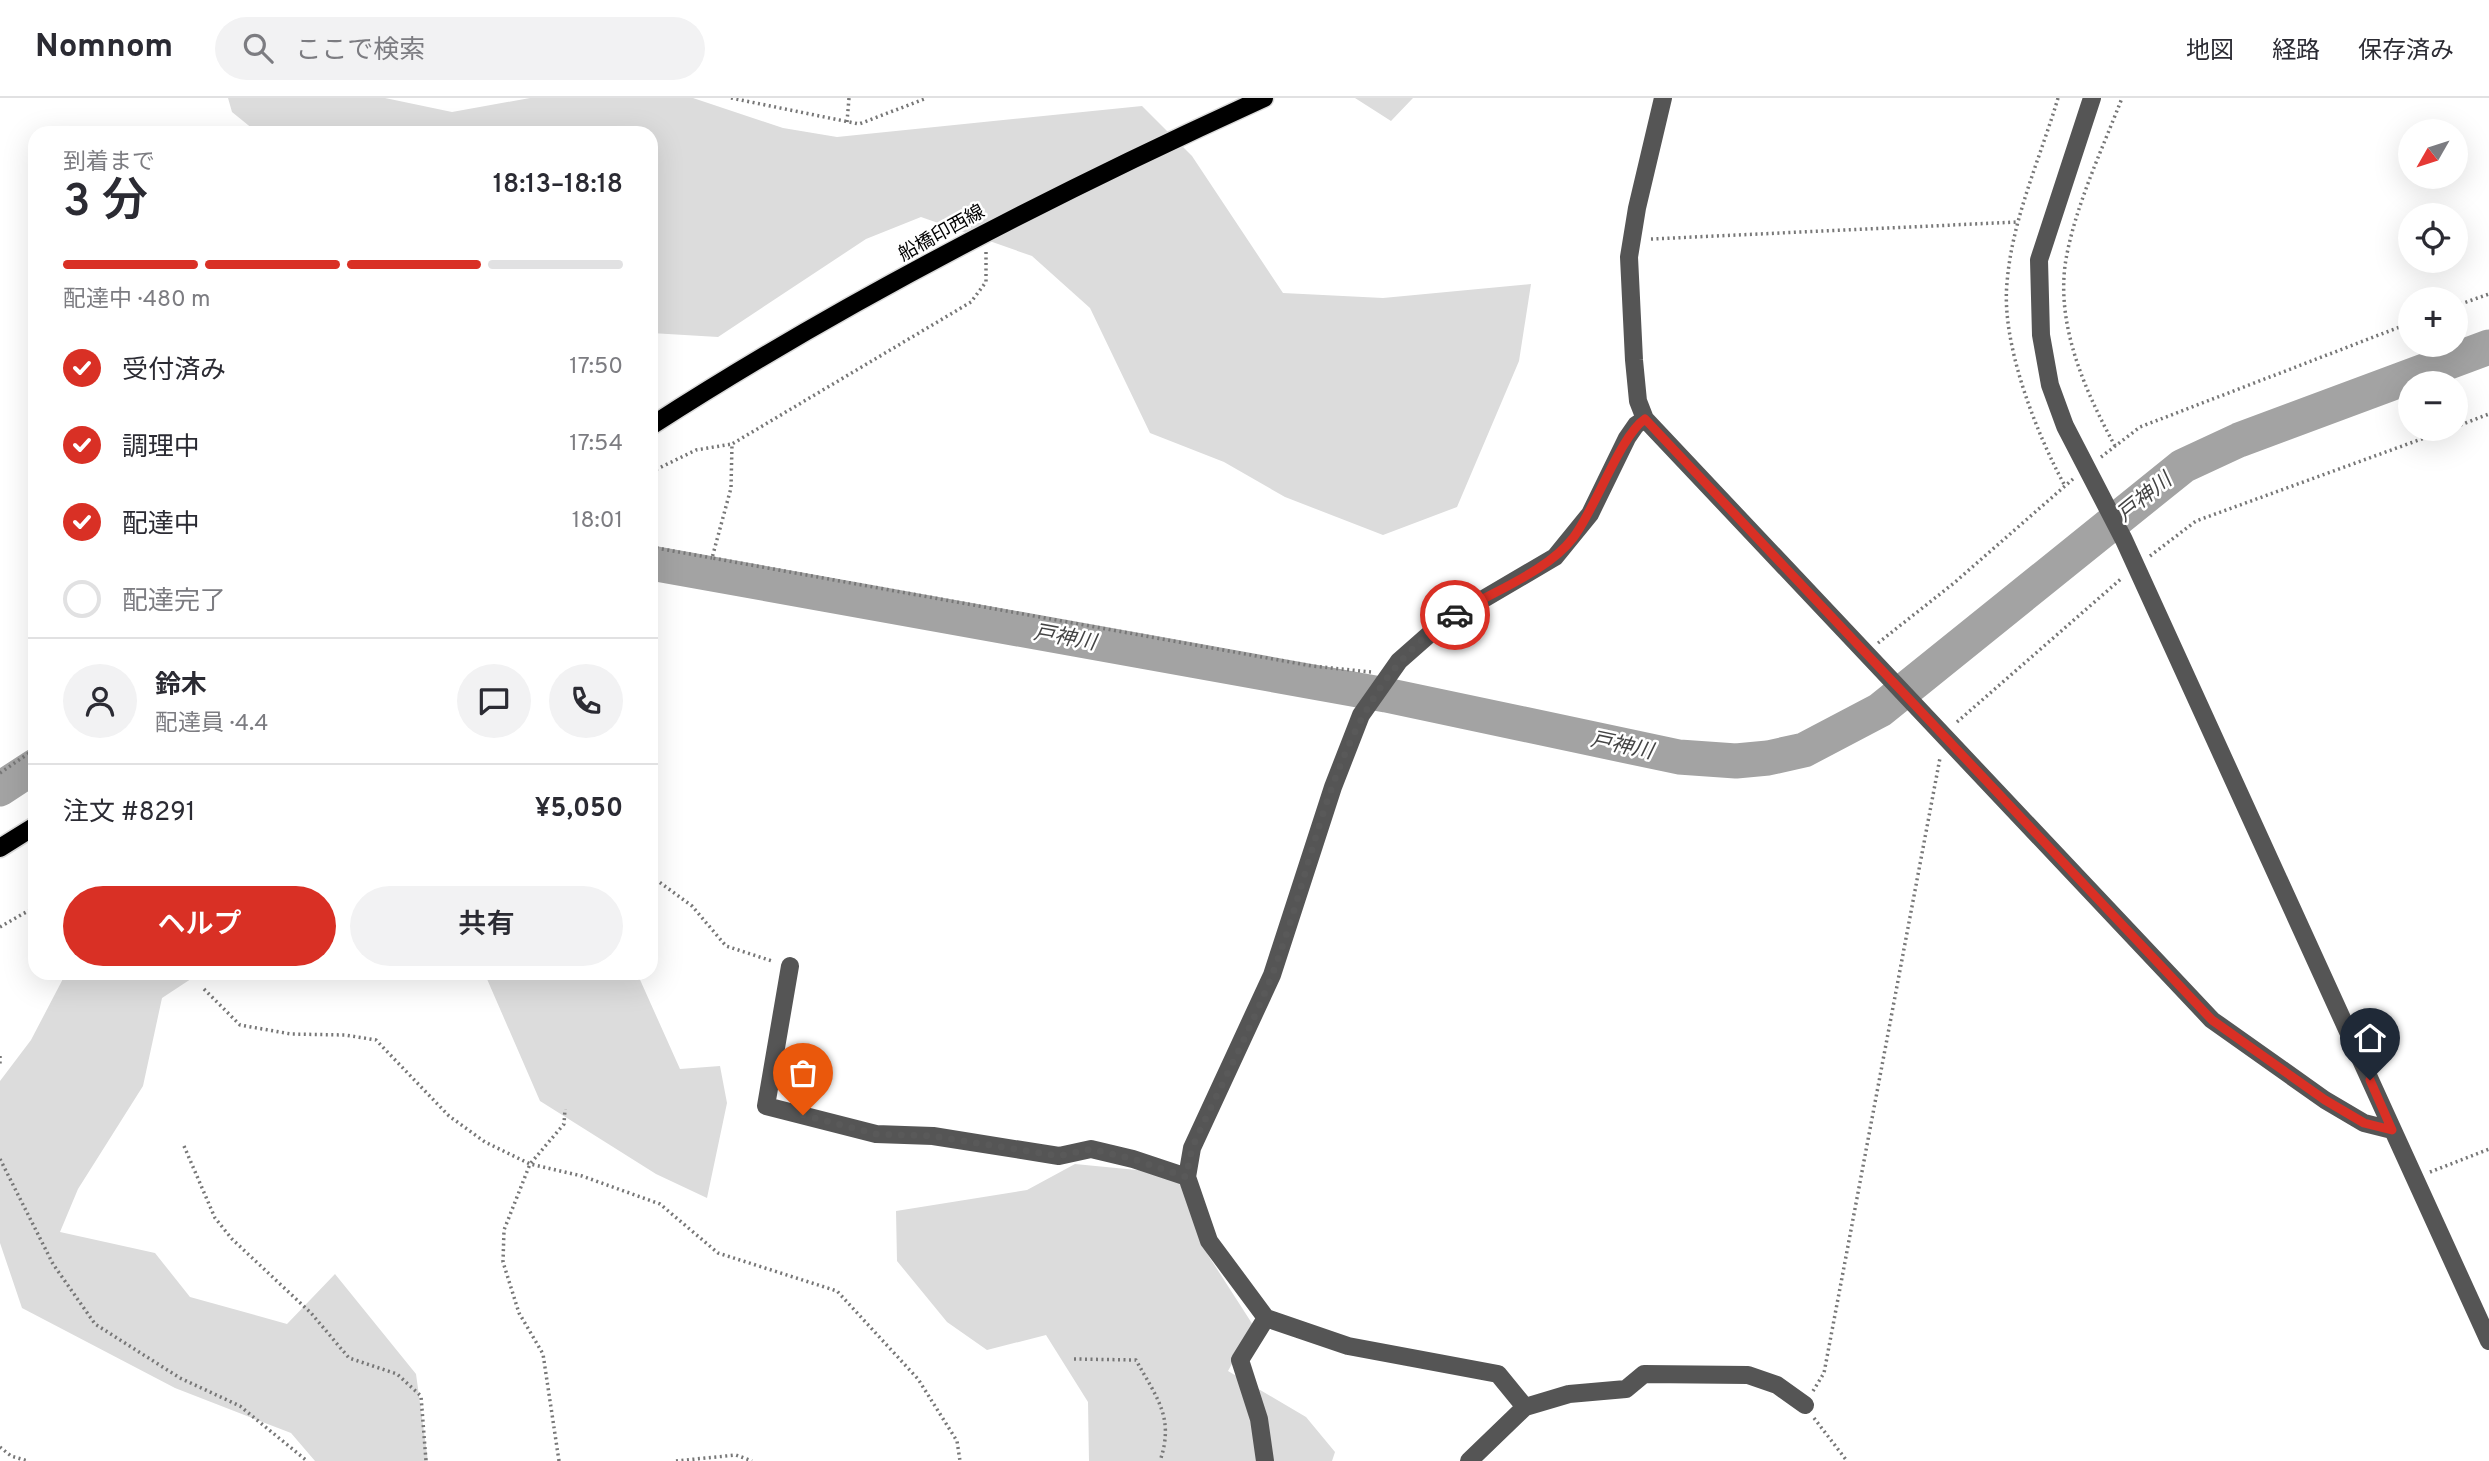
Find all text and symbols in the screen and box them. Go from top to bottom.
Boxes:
search box [215,17,705,80]
text: Nomnom [35,27,173,69]
icon: search [239,29,277,67]
text: ここで検索 [295,35,425,68]
text: 地図 [2186,37,2234,67]
text: 経路 [2272,37,2320,67]
text: 保存済み [2358,37,2454,67]
north arrow [2398,119,2468,189]
map controls [2398,119,2468,441]
text: 到着まで [63,149,155,178]
text: 18:13–18:18 [493,169,623,202]
text: 3 分 [63,174,148,233]
street label: 船橋印西線 [895,200,989,267]
button: locate [2398,203,2468,273]
text: 配達中 · 480 m [63,286,211,315]
button: + [2398,287,2468,357]
icon: check [63,349,101,387]
text: 17:50 [569,353,623,382]
text: 受付済み [122,355,226,388]
button: − [2398,371,2468,441]
icon: check [63,426,101,464]
text: 17:54 [569,430,623,459]
text: 調理中 [122,432,200,465]
water label: 戸神川 [2112,467,2179,528]
icon: check [63,503,101,541]
text: 18:01 [572,507,623,536]
text: 配達中 [122,509,200,542]
courier [1420,580,1490,650]
text: 配達完了 [122,586,226,619]
icon: car [1436,596,1474,634]
water label: 戸神川 [1031,620,1100,658]
button: person [63,664,137,738]
button: chat [457,664,531,738]
button: phone [549,664,623,738]
text: 鈴木 [155,670,207,703]
text: 配達員 · 4.4 [155,710,269,739]
water label: 戸神川 [1588,727,1657,767]
text: ¥5,050 [535,793,623,826]
text: 注文 #8291 [63,797,195,830]
button: ヘルプ [63,886,336,966]
button: 共有 [350,886,623,966]
pin [2340,1008,2400,1080]
icon: home [2351,1019,2389,1057]
pin [773,1043,833,1115]
icon: bag [784,1054,822,1092]

